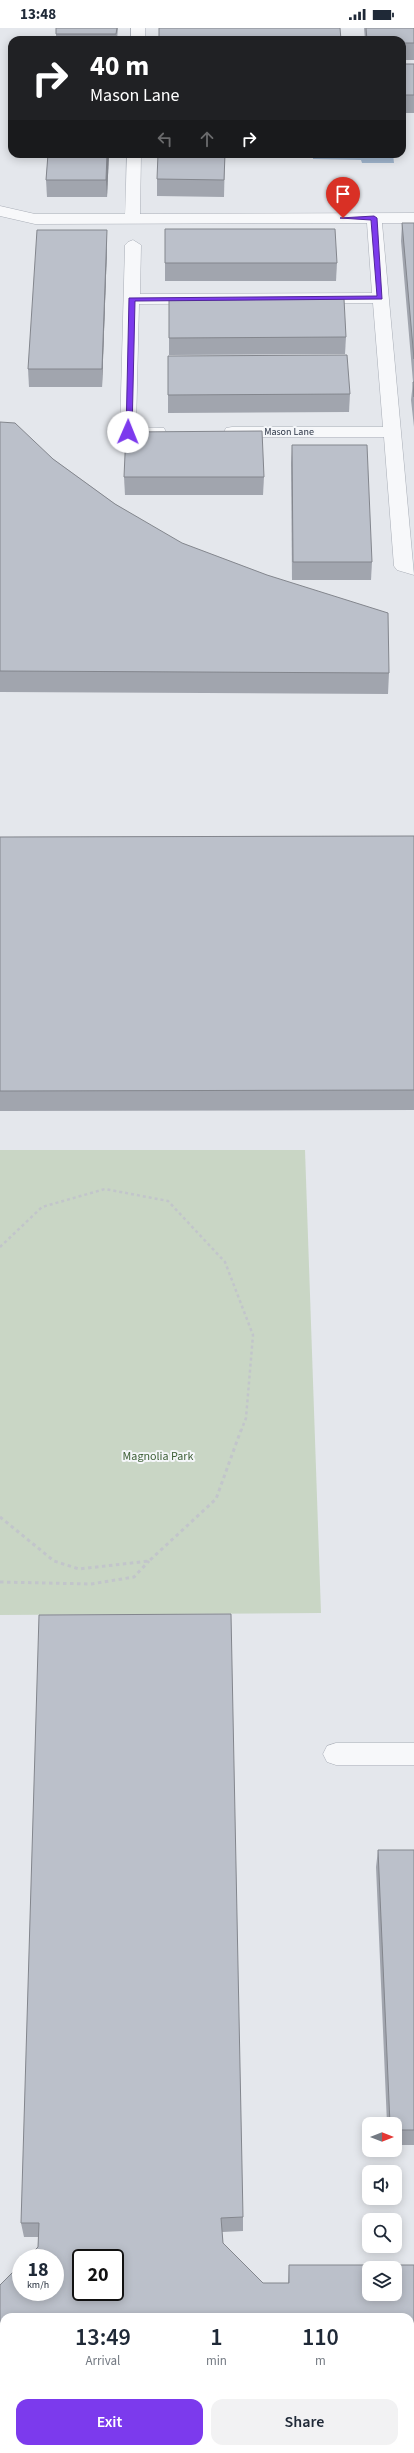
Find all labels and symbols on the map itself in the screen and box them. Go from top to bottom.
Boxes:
pin [326,177,360,218]
position arrow [107,411,149,453]
street label: Mason Lane [264,425,314,439]
park label: Magnolia Park [123,1448,193,1465]
north arrow [362,2117,402,2157]
speed limit sign: 20 [72,2249,124,2301]

